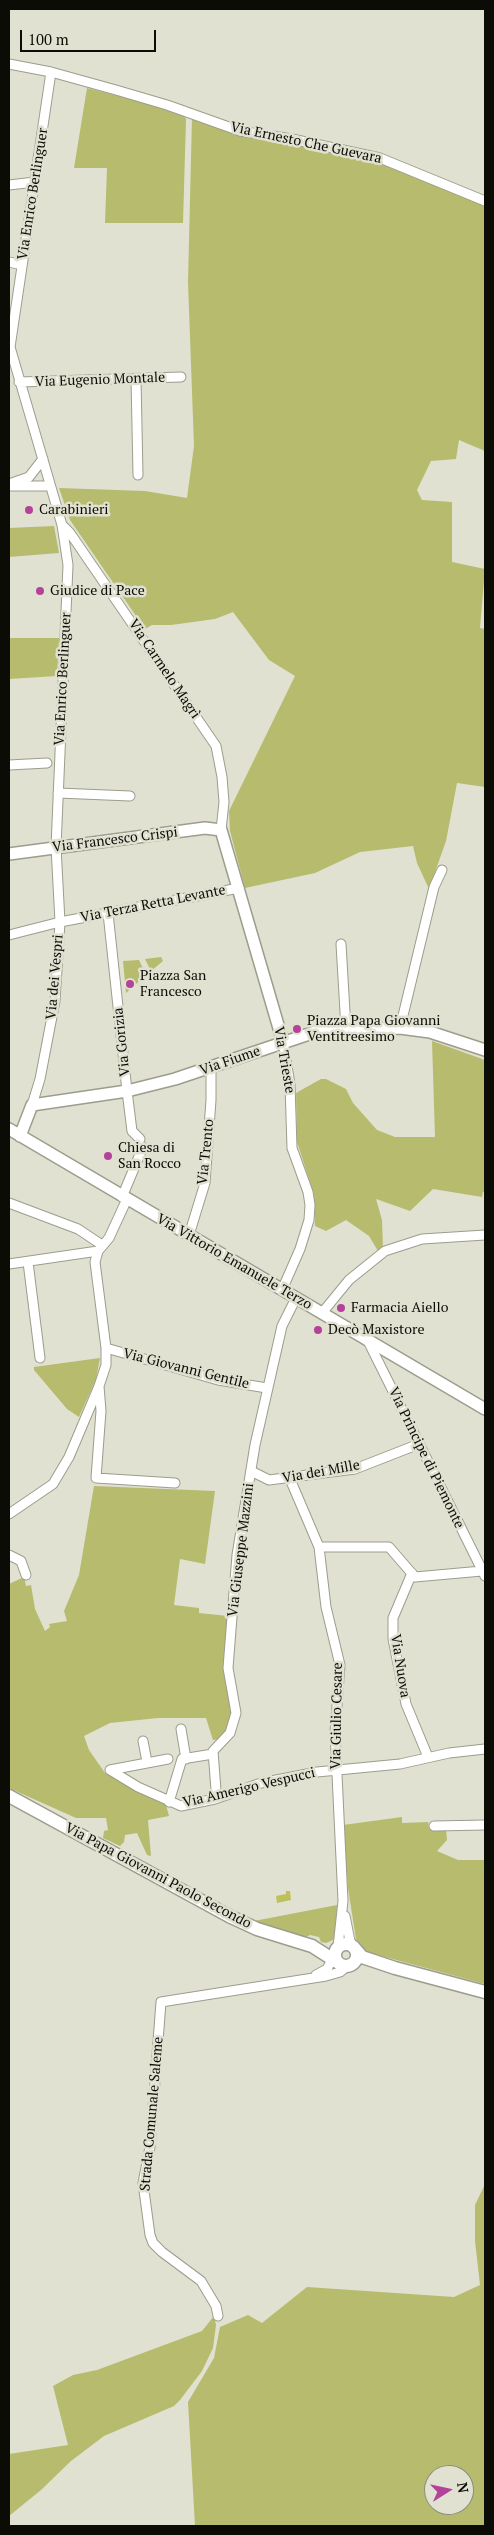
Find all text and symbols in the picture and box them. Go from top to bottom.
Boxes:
scale bar [22,20,159,52]
text: 100 m [28,29,69,49]
street label: Via Ernesto Che Guevara [229,119,383,167]
street label: Via Enrico Berlinguer [14,127,52,261]
street label: Via Eugenio Montale [35,369,165,391]
place label: Carabinieri [39,502,109,518]
marker: Carabinieri [23,504,35,516]
place label: Giudice di Pace [50,583,145,599]
marker: Giudice di Pace [34,585,46,597]
street label: Via Enrico Berlinguer [51,612,75,746]
street label: Via Carmelo Magrì [125,616,203,722]
street label: Via Francesco Crispi [51,824,179,856]
street label: Via Terza Retta Levante [79,882,227,926]
street label: Via dei Vespri [43,934,67,1020]
place label: Piazza San Francesco [140,968,206,1000]
marker: Piazza San Francesco [124,978,136,990]
street label: Via Gorizia [110,1007,134,1077]
place label: Piazza Papa Giovanni Ventitreesimo [307,1013,441,1046]
marker: Piazza Papa Giovanni Ventitreesimo [291,1023,303,1035]
street label: Via Trieste [270,1025,298,1095]
street label: Via Fiume [197,1043,263,1079]
street label: Via Trento [194,1118,218,1186]
place label: Chiesa di San Rocco [118,1140,181,1172]
marker: Chiesa di San Rocco [102,1150,114,1162]
street label: Via Vittorio Emanuele Terzo [153,1211,315,1313]
place label: Farmacia Aiello [351,1300,448,1316]
marker: Farmacia Aiello [335,1302,347,1314]
place label: Decò Maxistore [328,1322,424,1338]
marker: Decò Maxistore [312,1324,324,1336]
street label: Via Giovanni Gentile [121,1345,251,1393]
street label: Via Principe di Piemonte [384,1385,468,1531]
street label: Via dei Mille [281,1457,361,1487]
street label: Via Giuseppe Mazzini [224,1482,258,1618]
street label: Via Nuova [387,1633,413,1699]
street label: Via Giulio Cesare [328,1662,346,1770]
street label: Via Amerigo Vespucci [181,1765,317,1811]
street label: Via Papa Giovanni Paolo Secondo [62,1820,254,1932]
street label: Strada Comunale Saleme [137,2036,167,2192]
north arrow [424,2465,474,2515]
text: N [453,2481,474,2494]

